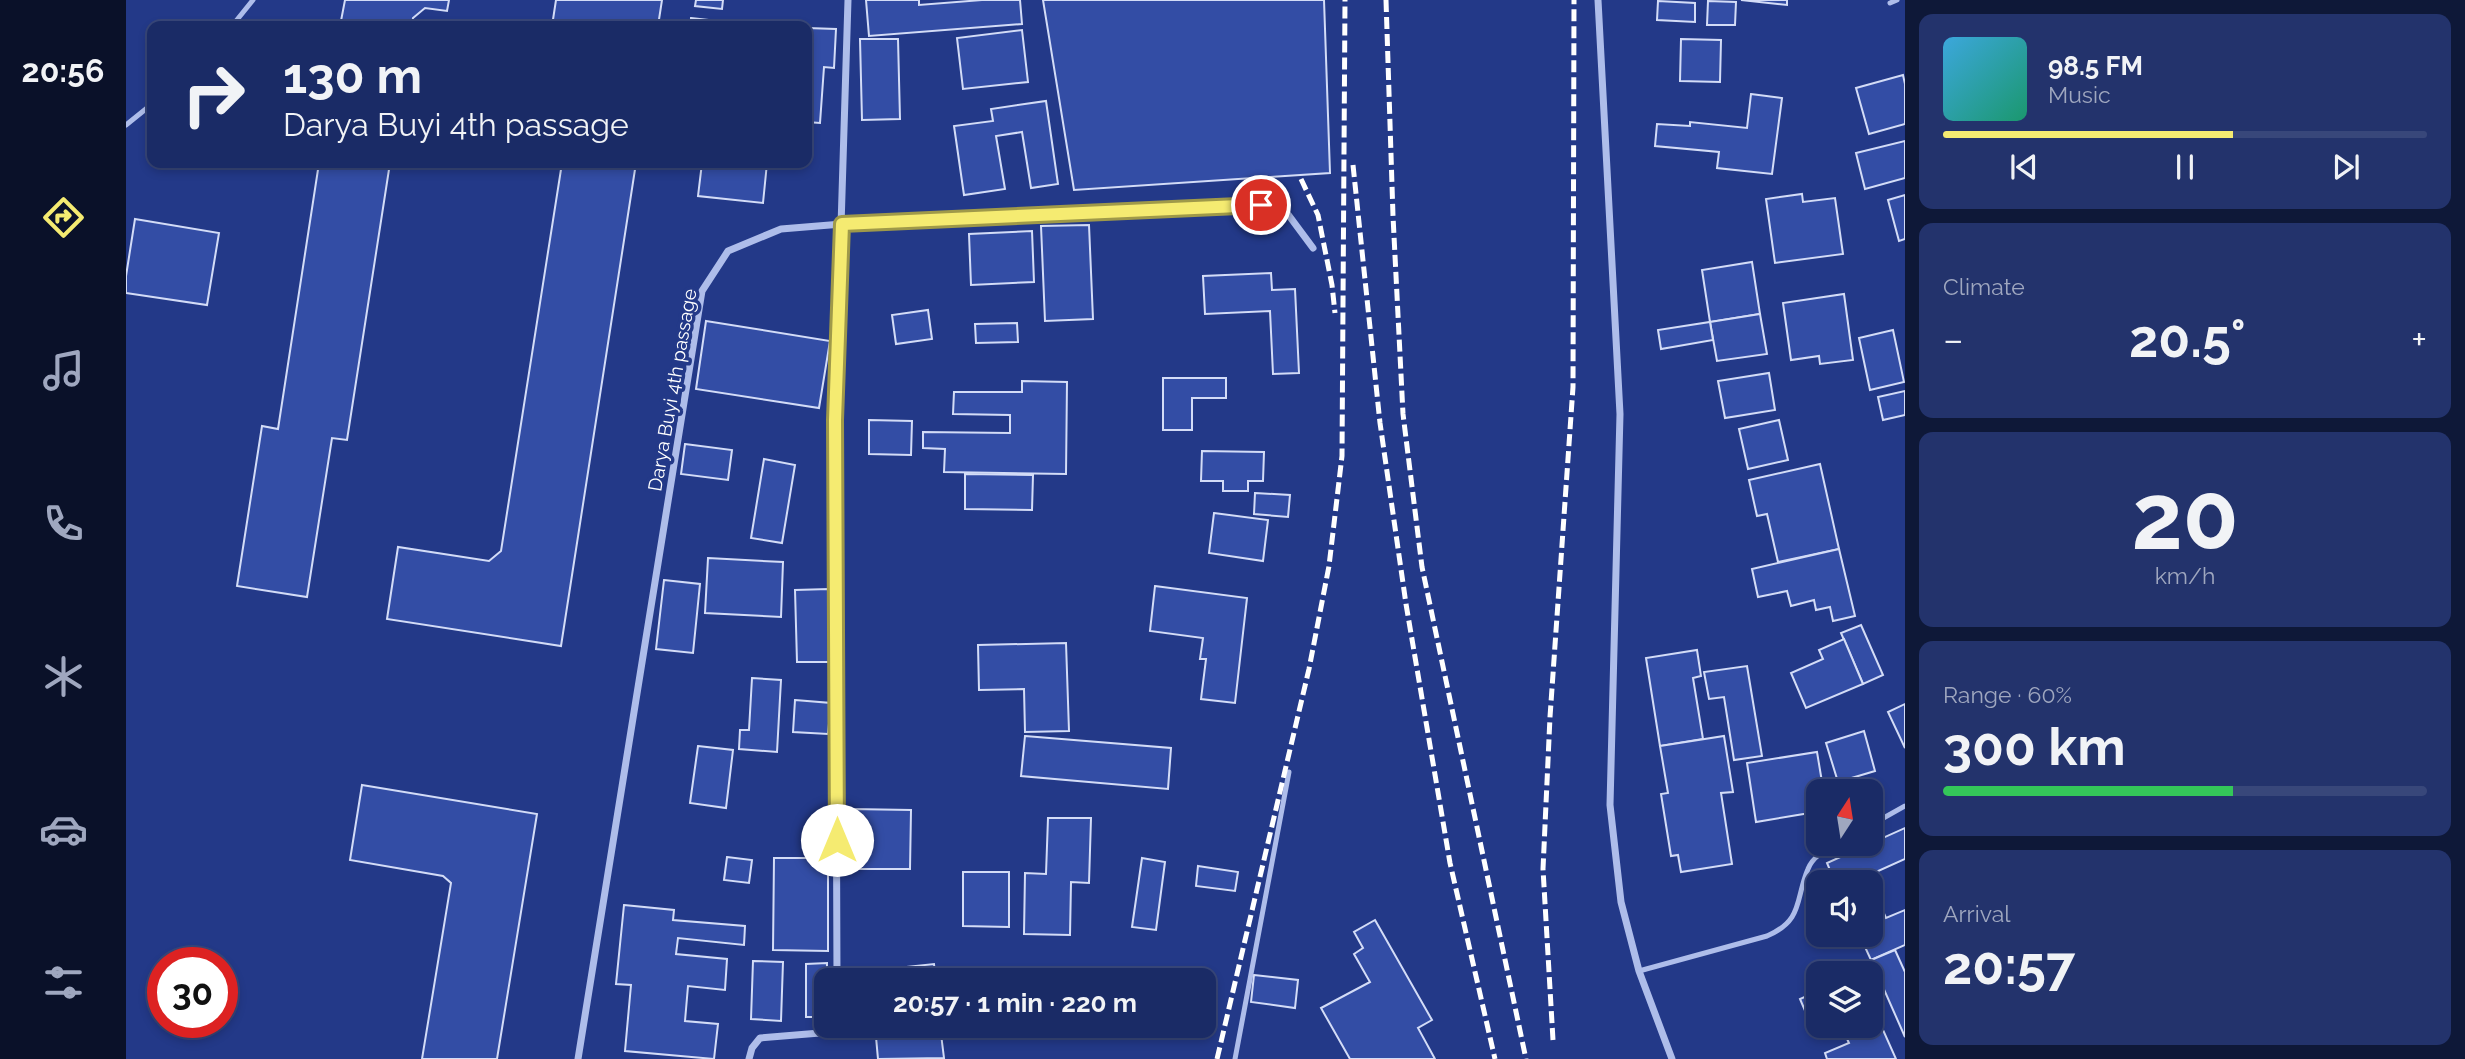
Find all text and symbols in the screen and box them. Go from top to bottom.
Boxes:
text: 130 m [283,47,422,104]
icon: right [168,49,259,140]
text: 98.5 FM [2048,51,2143,81]
text: 20:56 [22,52,104,89]
text: Music [2048,81,2111,108]
text: Darya Buyi 4th passage [283,106,629,143]
icon: previous [2005,148,2043,186]
icon: pause [2166,148,2204,186]
icon: next [2327,148,2365,186]
pin [1231,175,1291,235]
icon: arrive [1242,186,1280,224]
icon: directions [39,193,88,242]
text: Climate [1943,273,2025,300]
street label: Darya Buyi 4th passage [643,287,701,493]
text: 20.5° [2129,308,2246,369]
text: − [1943,317,1963,362]
text: + [2411,317,2427,362]
icon: music [39,346,88,395]
text: 20 [2131,463,2239,570]
icon: phone [39,499,88,548]
text: km/h [2155,562,2215,589]
icon: climate [39,652,88,701]
text: Range · 60% [1943,681,2072,708]
text: 300 km [1943,716,2126,777]
north arrow [1806,779,1883,856]
map controls [1806,779,1883,1038]
position arrow [800,803,874,877]
icon: car [39,805,88,854]
button: sound [1806,870,1883,947]
text: Arrival [1943,900,2010,927]
text: 20:57 [1943,935,2075,996]
speed limit sign: 30 [147,947,238,1038]
icon: filters [39,958,88,1007]
button: layers [1806,961,1883,1038]
text: 20:57 · 1 min · 220 m [893,988,1137,1018]

